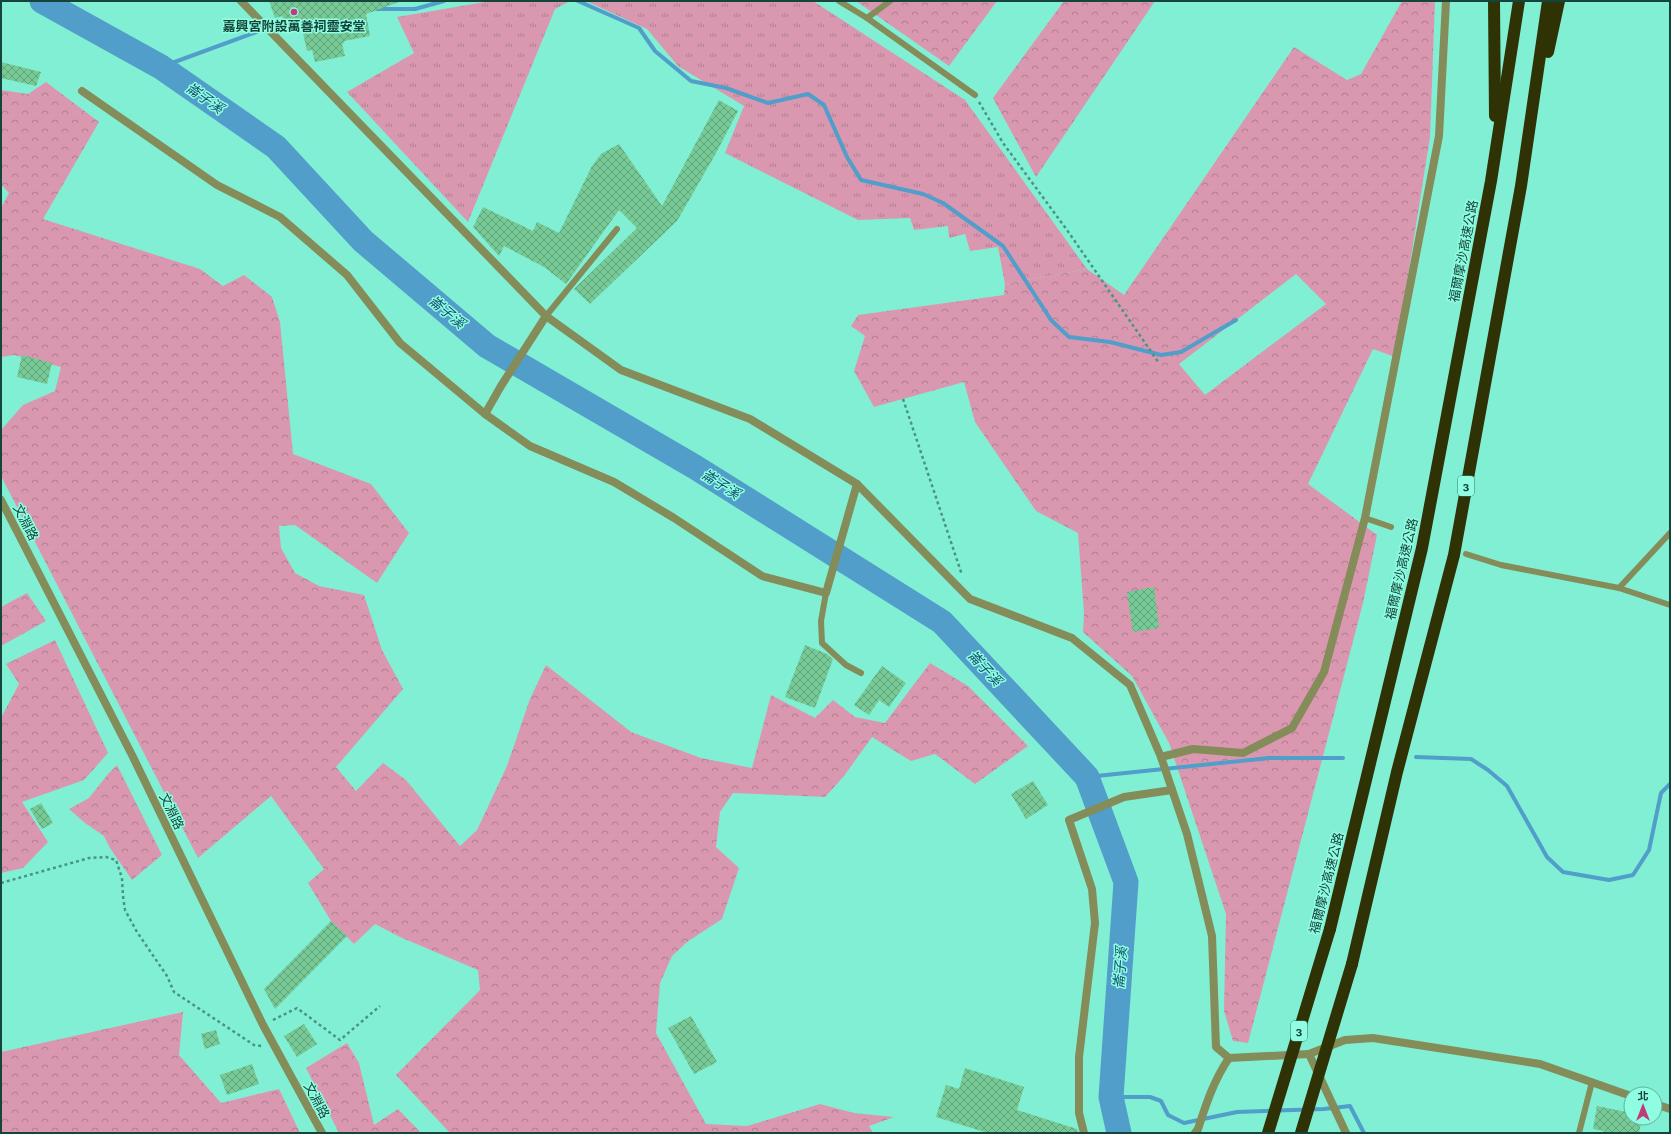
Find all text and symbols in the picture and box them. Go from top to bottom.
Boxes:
marker: 嘉興宮附設萬善祠靈安堂 [289,7,299,17]
place label: 嘉興宮附設萬善祠靈安堂 [222,19,366,34]
water label: 崙子溪 [183,79,228,119]
street label: 福爾摩沙高速公路 [1446,199,1481,304]
water label: 崙子溪 [425,292,470,334]
water label: 崙子溪 [698,466,745,504]
road number: 3 [1458,476,1474,496]
street label: 文淵路 [10,501,41,543]
street label: 福爾摩沙高速公路 [1382,517,1420,621]
water label: 崙子溪 [964,647,1007,691]
street label: 文淵路 [156,790,187,832]
street label: 福爾摩沙高速公路 [1307,831,1346,935]
water label: 崙子溪 [1111,944,1131,990]
road number: 3 [1291,1021,1307,1041]
street label: 文淵路 [301,1079,332,1121]
north arrow [1623,1086,1663,1126]
text: 北 [1638,1090,1649,1103]

